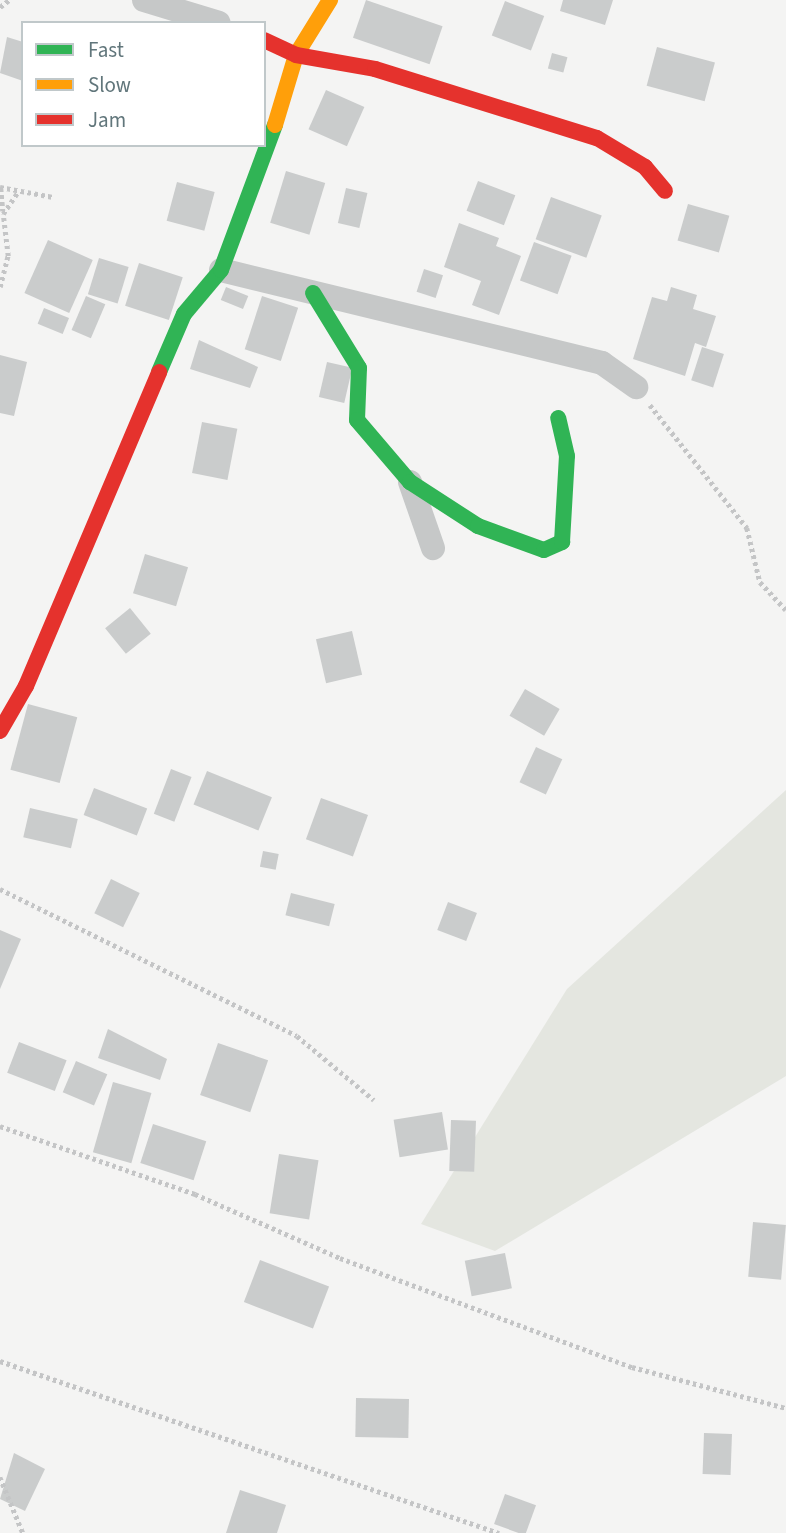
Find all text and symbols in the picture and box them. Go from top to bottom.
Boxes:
legend [21,21,266,147]
text: Fast [88,35,124,65]
text: Slow [88,70,131,100]
text: Jam [88,105,126,135]

